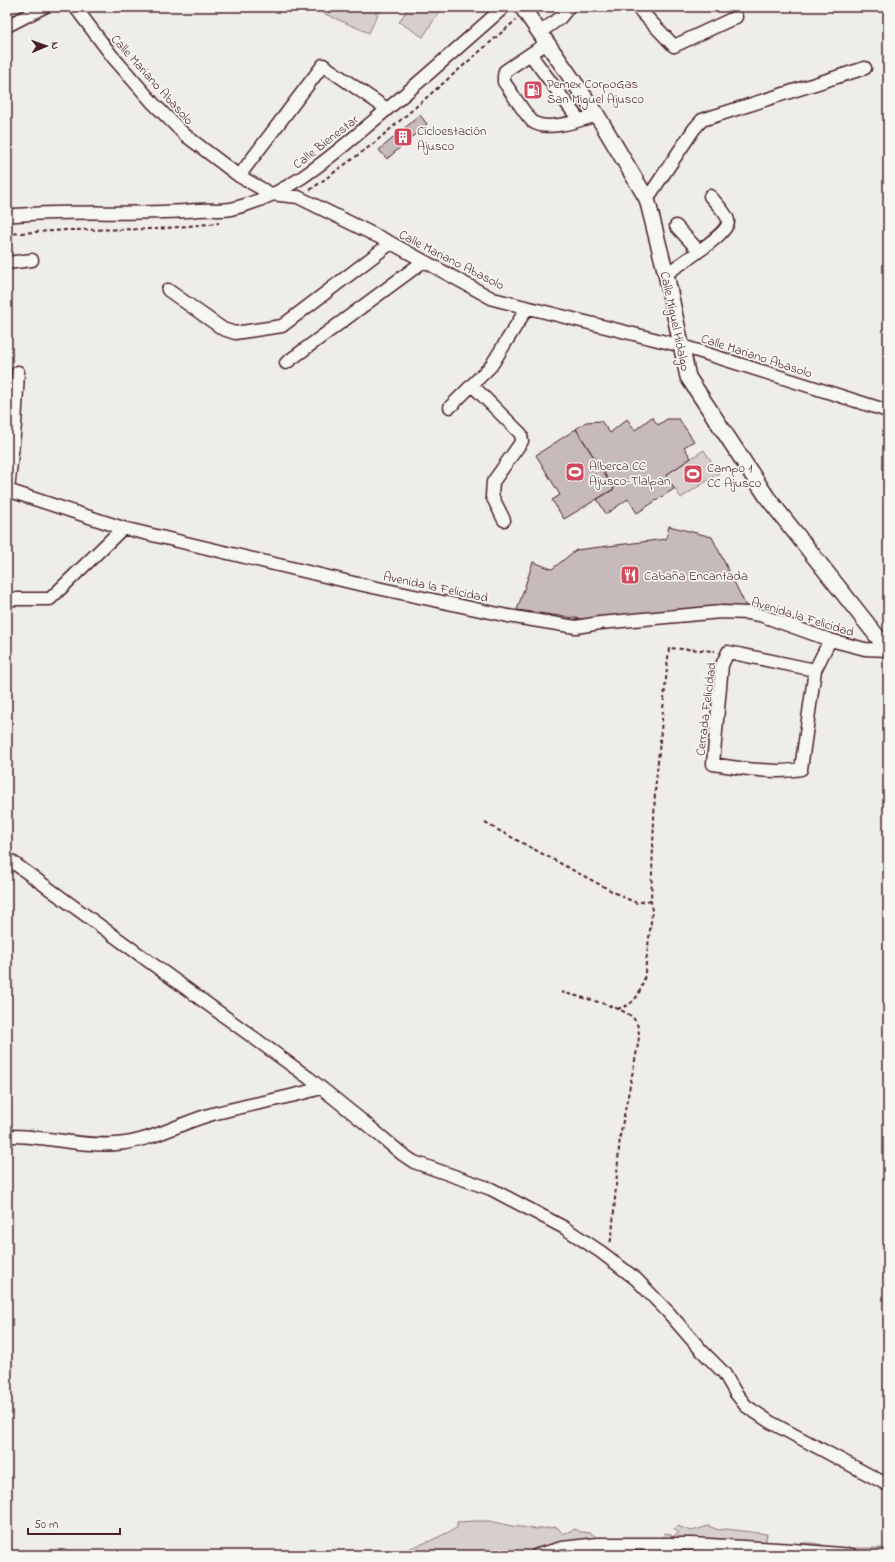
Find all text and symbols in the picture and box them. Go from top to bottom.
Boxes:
north arrow [26,26,66,66]
street label: Calle Mariano Abasolo [106,30,198,130]
text: N [47,42,63,50]
place label: Pemex CorpoGas San Miguel Ajusco [547,75,644,110]
fuel station icon: Pemex CorpoGas San Miguel Ajusco [522,79,544,101]
street label: Calle Bienestar [289,110,364,174]
place label: Cicloestación Ajusco [417,122,486,156]
building icon: Cicloestación Ajusco [392,126,414,148]
street label: Calle Mariano Abasolo [395,226,508,295]
street label: Calle Miguel Hidalgo [654,270,694,373]
street label: Calle Mariano Abasolo [698,329,815,383]
place label: Alberca CC Ajusco-Tlalpan [589,457,670,491]
place label: Campo 1 CC Ajusco [707,459,762,493]
sports icon: Alberca CC Ajusco-Tlalpan [564,461,586,483]
sports icon: Campo 1 CC Ajusco [682,463,704,485]
restaurant icon: Cabaña Encantada [619,564,641,586]
street label: Avenida la Felicidad [382,567,490,608]
place label: Cabaña Encantada [644,567,748,586]
street label: Avenida la Felicidad [749,593,857,642]
street label: Cerrada Felicidad [691,661,722,757]
scale bar [28,1510,120,1536]
text: 50 m [34,1516,58,1534]

